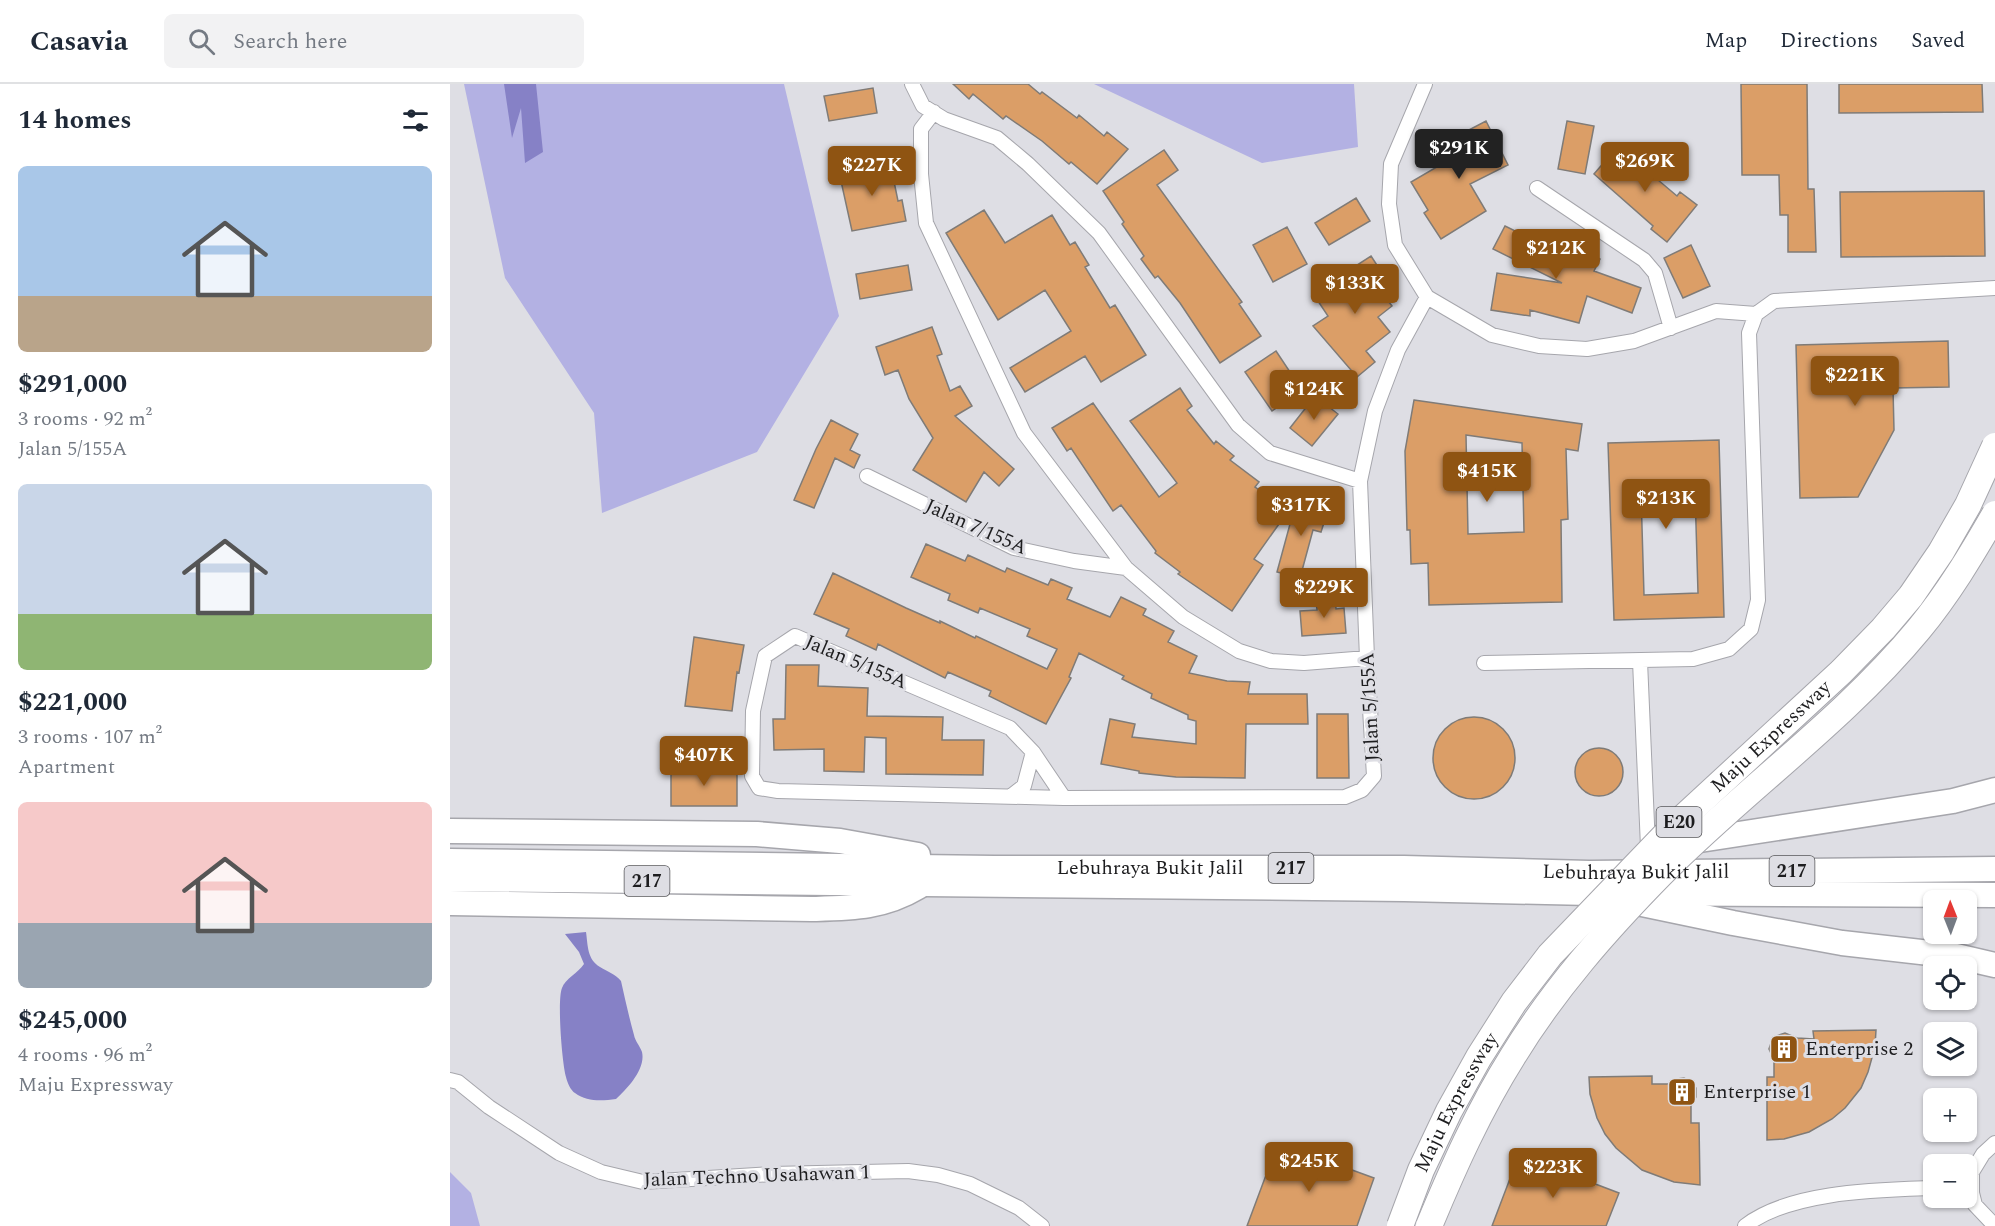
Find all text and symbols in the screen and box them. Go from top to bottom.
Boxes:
search box [164,14,584,68]
text: Casavia [30,20,128,63]
icon: search [185,25,218,58]
text: Search here [233,25,347,58]
text: Map [1705,25,1747,57]
text: Directions [1780,25,1878,57]
text: Saved [1911,25,1965,57]
text: 14 homes [18,100,132,140]
icon: filters [399,104,432,137]
pin: $291K [1417,129,1501,180]
text: $291K [1429,133,1489,163]
pin: $269K [1603,142,1687,193]
pin: $227K [830,146,914,197]
text: $269K [1615,146,1675,176]
text: $227K [842,150,902,180]
icon: home [171,205,279,313]
pin: $212K [1514,229,1598,280]
text: $212K [1526,233,1586,263]
pin: $133K [1313,264,1397,315]
text: $133K [1325,268,1385,298]
pin: $221K [1813,356,1897,407]
text: $221K [1825,360,1885,390]
text: $291,000 [18,364,127,404]
pin: $124K [1272,370,1356,421]
text: $124K [1284,374,1344,404]
text: 3 rooms · 92 m² [18,404,152,434]
text: Jalan 5/155A [18,434,127,464]
pin: $415K [1445,452,1529,503]
text: $415K [1457,456,1517,486]
pin: $213K [1624,479,1708,530]
text: $213K [1636,483,1696,513]
pin: $317K [1259,486,1343,537]
text: $317K [1271,490,1331,520]
street label: Jalan 7/155A [920,491,1032,563]
icon: home [171,523,279,631]
pin: $229K [1282,568,1366,619]
text: $229K [1294,572,1354,602]
street label: Jalan 5/155A [800,627,912,697]
street label: Jalan 5/155A [1352,652,1388,762]
street label: Maju Expressway [1704,672,1839,800]
text: $221,000 [18,682,127,722]
text: 3 rooms · 107 m² [18,722,162,752]
pin: $407K [662,736,746,787]
text: $407K [674,740,734,770]
text: Apartment [18,752,115,782]
road number: E20 [1656,807,1702,837]
icon: home [171,841,279,949]
street label: Lebuhraya Bukit Jalil [1056,853,1244,883]
road number: 217 [1268,853,1314,883]
road number: 217 [1770,856,1814,886]
street label: Lebuhraya Bukit Jalil [1542,857,1730,888]
road number: 217 [624,866,670,896]
north arrow [1923,890,1977,944]
map controls [1923,890,1977,1208]
button: locate [1923,956,1977,1010]
text: $245,000 [18,1000,127,1040]
button: layers [1923,1022,1977,1076]
street label: Maju Expressway [1407,1025,1507,1178]
building icon: Enterprise 2 [1768,1033,1800,1065]
place label: Enterprise 2 [1805,1034,1913,1064]
text: 4 rooms · 96 m² [18,1040,152,1070]
text: Maju Expressway [18,1070,173,1100]
building icon: Enterprise 1 [1666,1076,1698,1108]
place label: Enterprise 1 [1703,1077,1811,1107]
button: + [1923,1088,1977,1142]
pin: $245K [1267,1142,1351,1193]
text: $245K [1279,1146,1339,1176]
pin: $223K [1511,1148,1595,1199]
text: $223K [1523,1152,1583,1182]
button: − [1923,1154,1977,1208]
street label: Jalan Techno Usahawan 1 [643,1157,871,1195]

